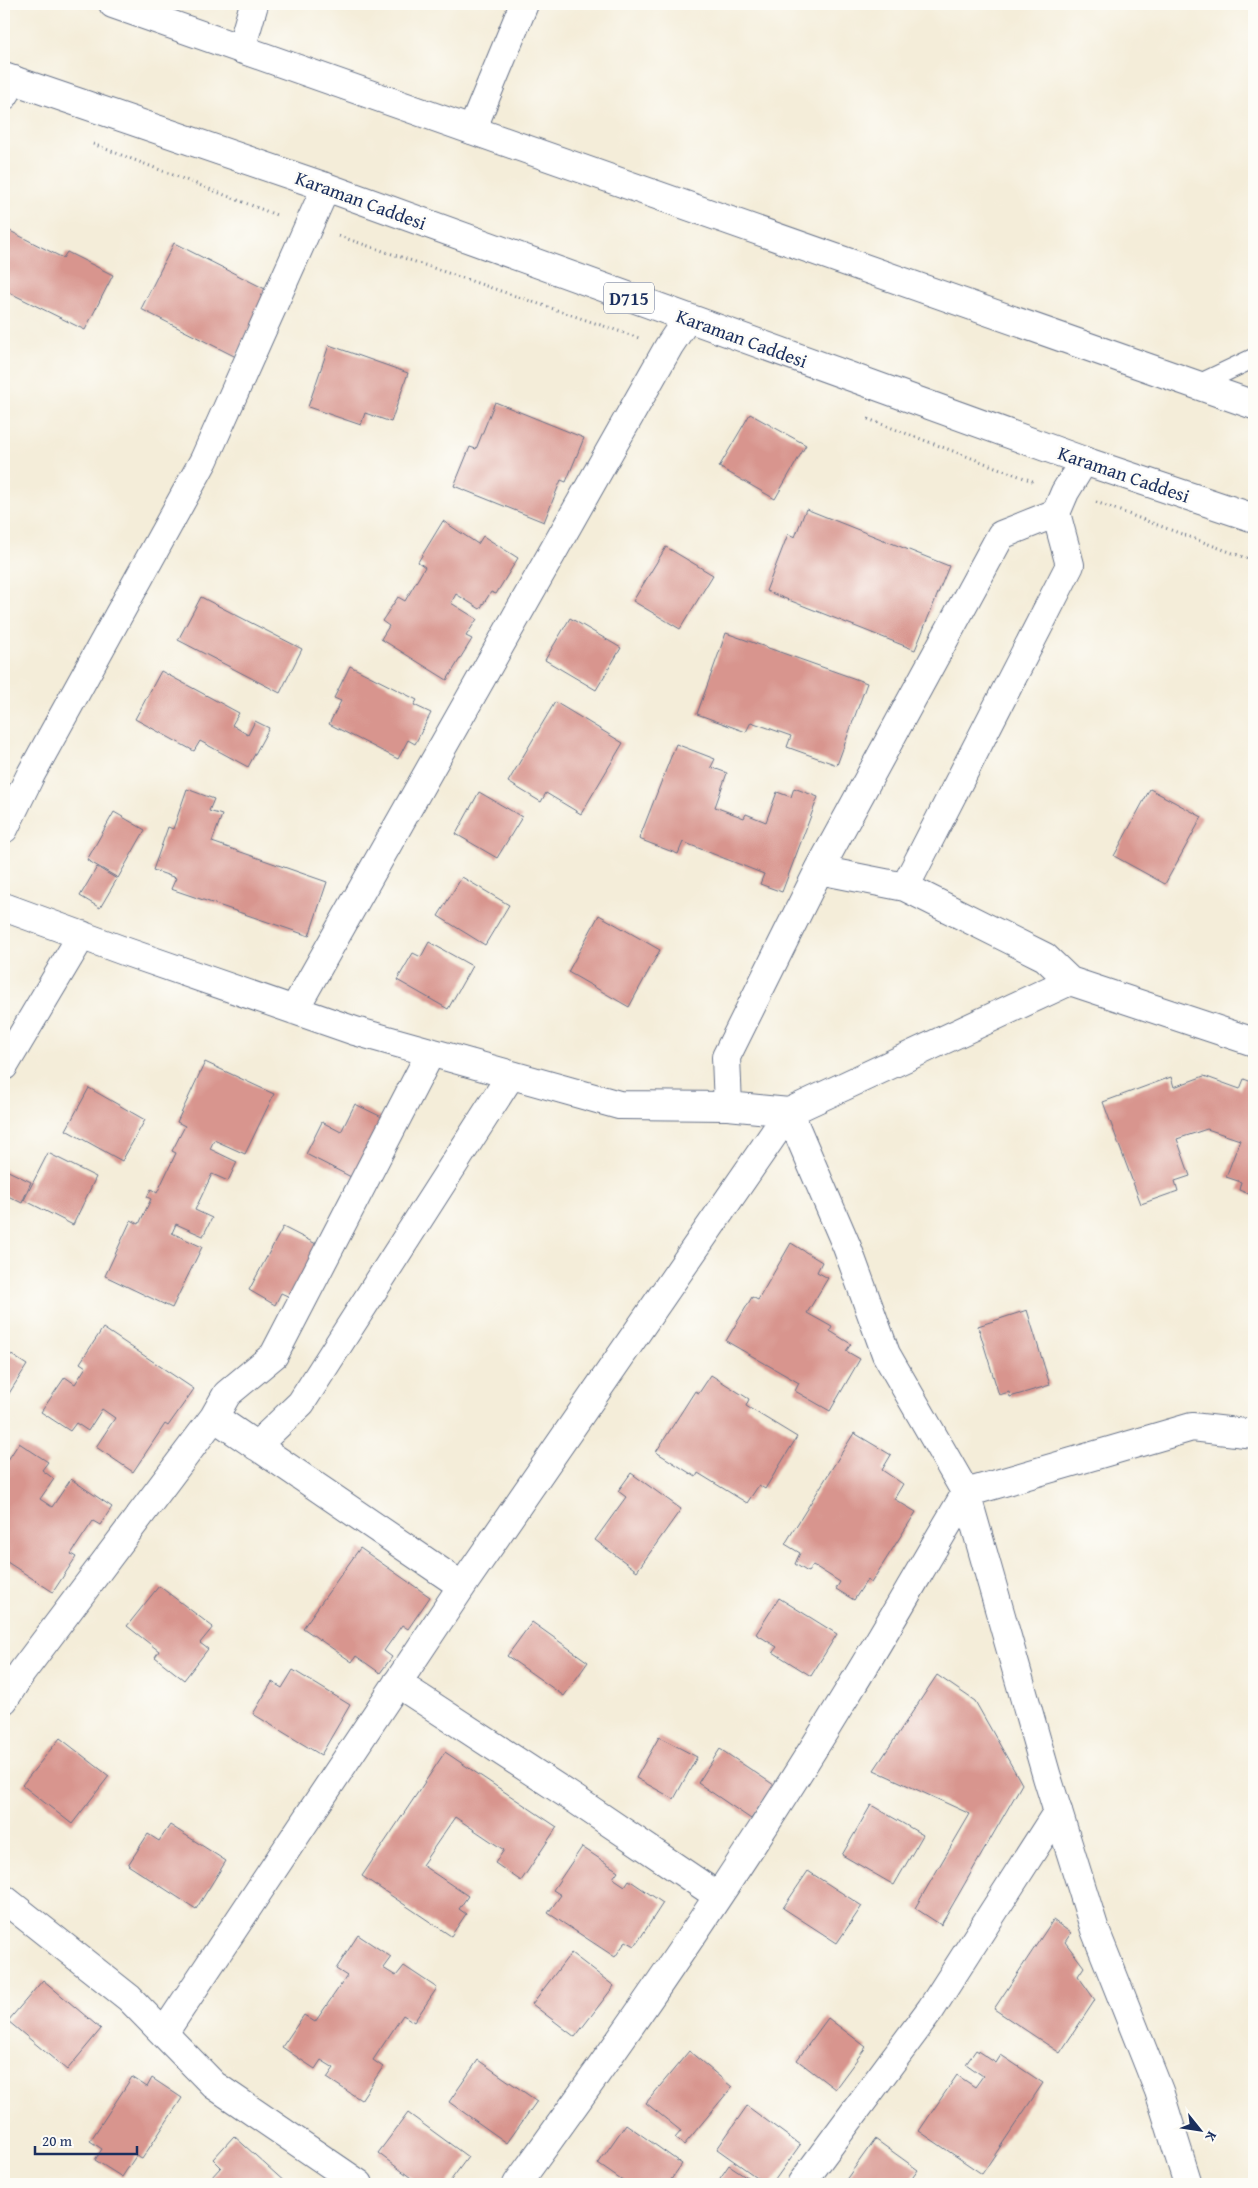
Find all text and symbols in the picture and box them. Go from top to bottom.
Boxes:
street label: Karaman Caddesi [292,163,430,237]
road number: D715 [604,282,654,314]
street label: Karaman Caddesi [673,301,811,375]
street label: Karaman Caddesi [1054,438,1194,510]
north arrow [1176,2106,1226,2156]
scale bar [35,2123,138,2155]
text: K [1200,2128,1222,2145]
text: 20 m [42,2130,73,2151]

